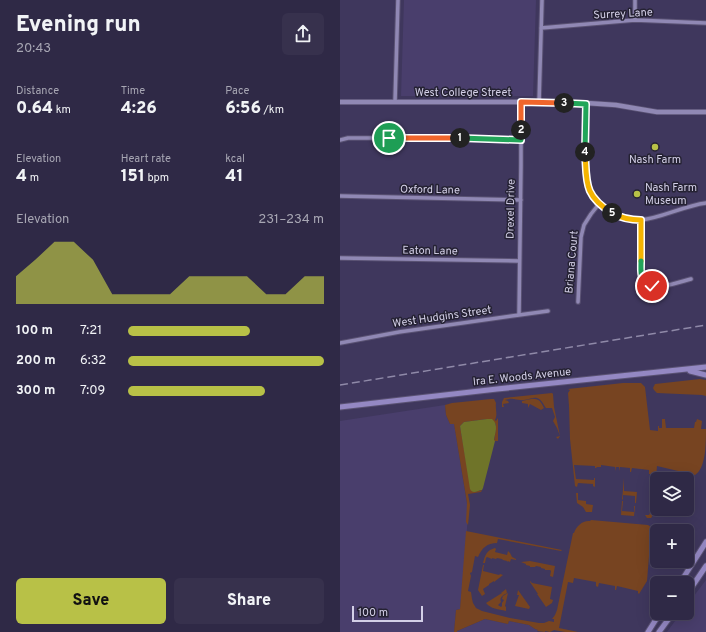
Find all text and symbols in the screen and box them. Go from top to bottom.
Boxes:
street label: Surrey Lane [593,5,653,23]
text: Evening run [16,12,141,39]
button: share [282,13,324,55]
text: 20:43 [16,41,51,57]
text: Distance [16,84,59,98]
text: Time [121,84,145,98]
text: Pace [225,84,250,98]
street label: West College Street [415,86,511,100]
pin: 3 [554,93,574,113]
text: 3 [561,96,567,110]
text: 0.64 [16,98,53,120]
text: 4:26 [121,98,157,120]
text: 6:56 [225,98,261,120]
text: km [53,103,71,117]
text: /km [261,103,284,117]
pin: 2 [511,120,531,140]
pin [372,121,406,155]
text: 2 [518,123,524,137]
icon: arrive [378,127,400,149]
pin: 1 [450,128,470,148]
text: 1 [458,131,462,145]
pin: 4 [575,142,595,162]
marker: Nash Farm [650,142,660,152]
text: 4 [581,145,589,159]
text: Elevation [16,152,61,166]
text: Heart rate [121,152,171,166]
text: kcal [225,152,245,166]
place label: Nash Farm [629,153,681,167]
text: 4 [16,166,27,188]
text: 151 [121,166,145,188]
text: 41 [225,166,243,188]
text: m [27,171,39,185]
text: bpm [145,171,169,185]
street label: Drexel Drive [503,179,519,239]
place label: Nash Farm Museum [645,181,697,208]
street label: Oxford Lane [400,182,460,198]
marker: Nash Farm Museum [632,189,642,199]
pin: 5 [602,203,622,223]
text: 5 [609,206,615,220]
text: Elevation [16,212,69,228]
text: 231–234 m [258,212,324,228]
street label: Briana Court [562,230,582,294]
street label: Eaton Lane [402,244,458,258]
pin [635,269,669,303]
icon: check [641,275,663,297]
street label: West Hudgins Street [392,303,492,331]
text: 100 m [16,323,53,339]
text: 7:21 [80,323,102,339]
text: 200 m [16,353,56,369]
text: 6:32 [80,353,106,369]
street label: Ira E. Woods Avenue [472,365,572,389]
text: 300 m [16,383,55,399]
text: 7:09 [80,383,105,399]
map controls [650,472,694,620]
button: layers [650,472,694,516]
button: + [650,524,694,568]
button: − [650,576,694,620]
button: Save [16,578,166,624]
button: Share [174,578,324,624]
scale bar [352,604,423,623]
text: 100 m [358,606,388,620]

